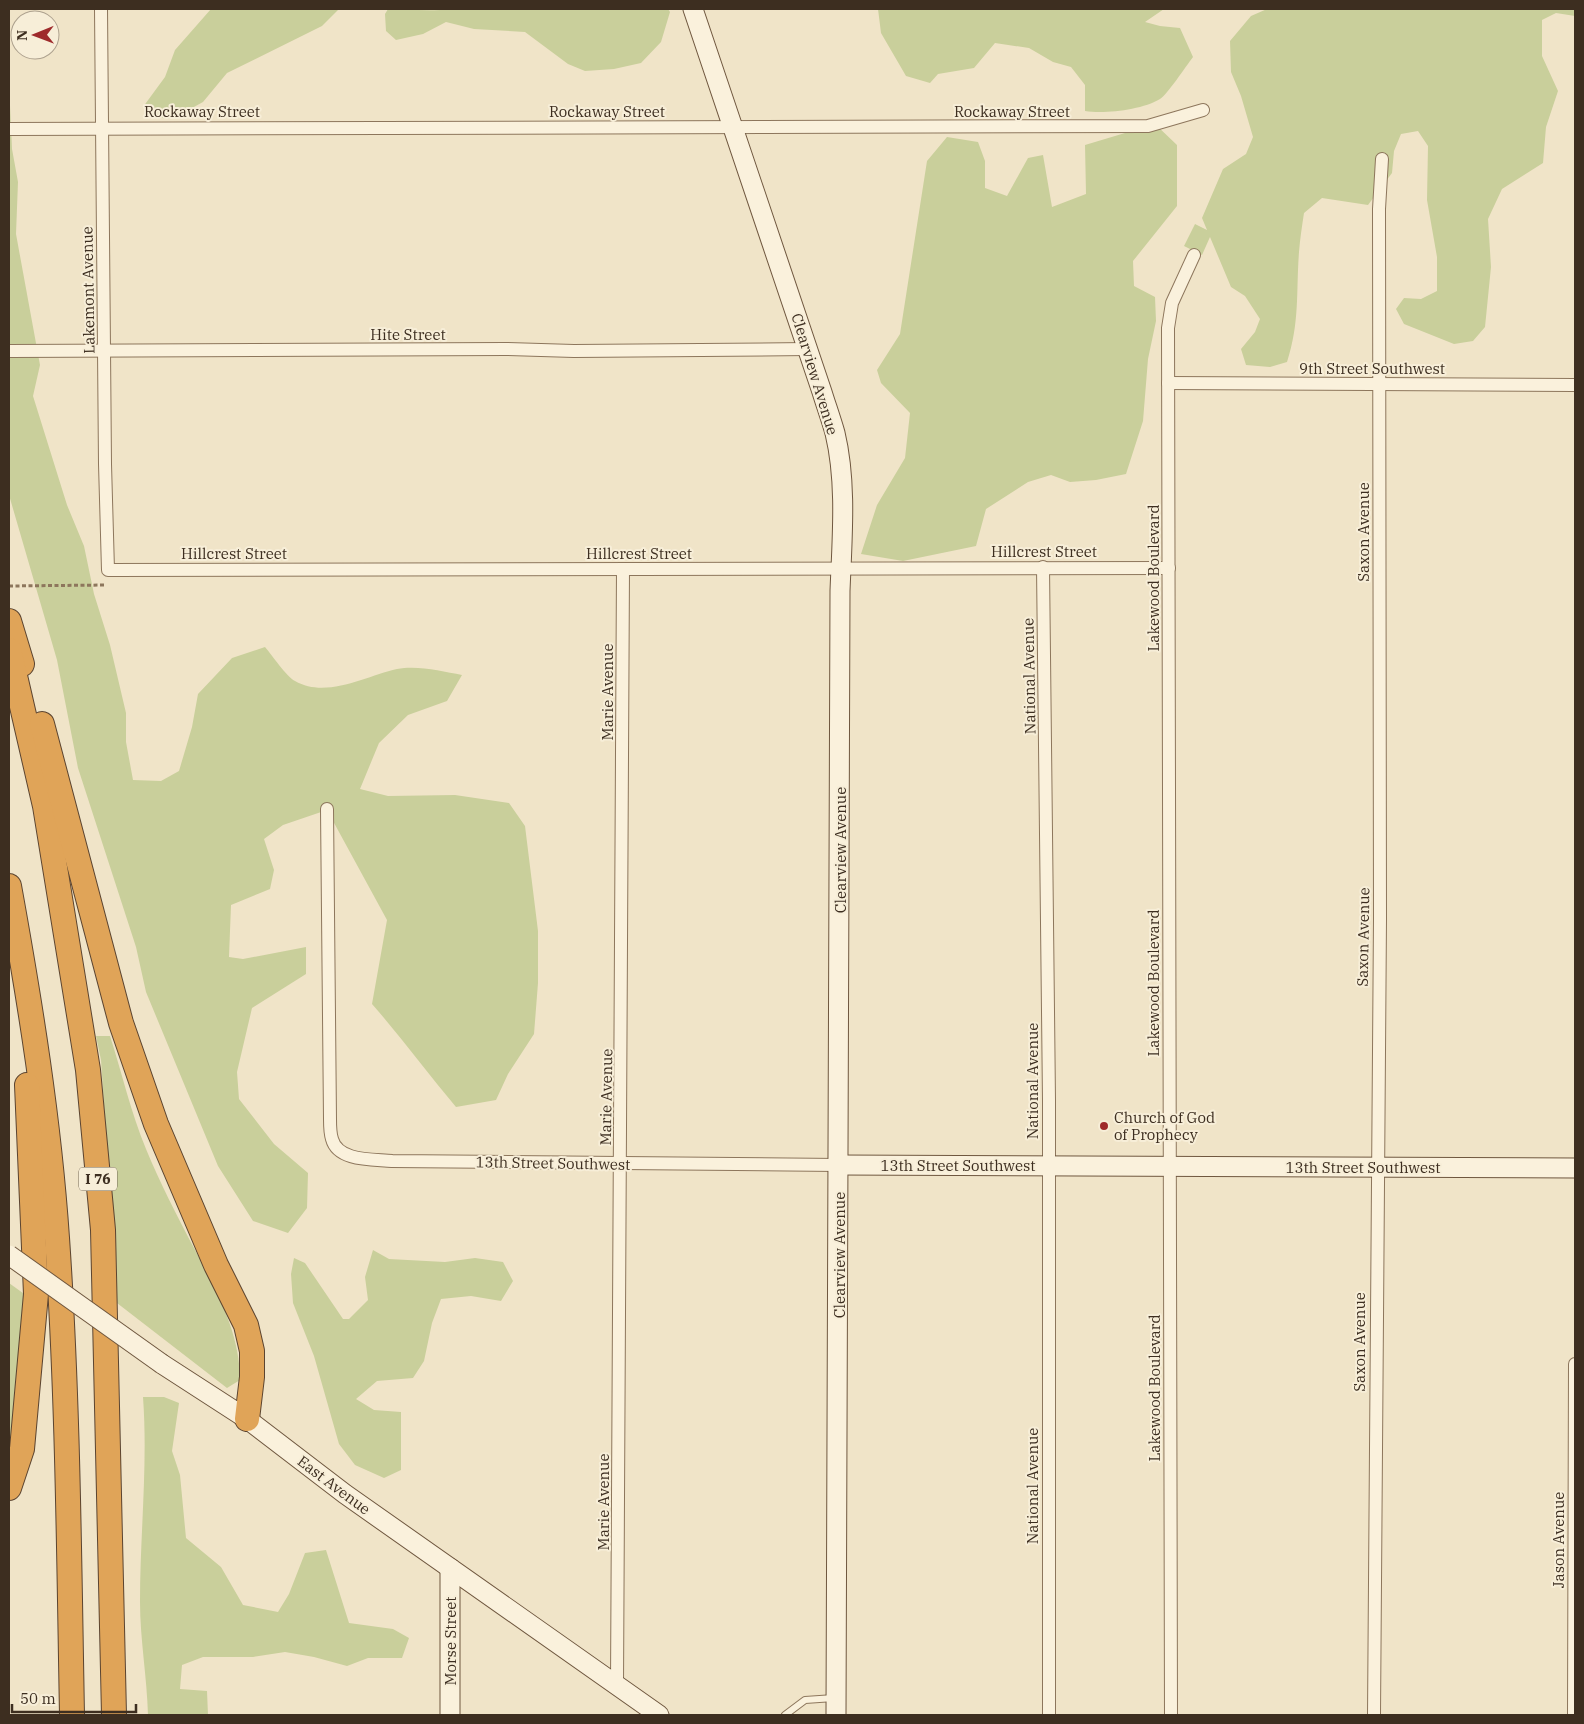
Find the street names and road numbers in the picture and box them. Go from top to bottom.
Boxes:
street label: Rockaway Street [144,102,260,121]
street label: Rockaway Street [549,102,665,121]
street label: Rockaway Street [954,102,1070,121]
street label: Lakemont Avenue [77,226,99,354]
street label: Clearview Avenue [787,311,843,437]
street label: Hite Street [370,325,446,344]
street label: 9th Street Southwest [1299,359,1445,378]
street label: Saxon Avenue [1354,482,1373,582]
street label: Lakewood Boulevard [1144,504,1163,652]
street label: Hillcrest Street [991,542,1097,561]
street label: Hillcrest Street [181,544,287,563]
street label: Hillcrest Street [586,544,692,563]
street label: National Avenue [1018,618,1040,734]
street label: Marie Avenue [598,644,617,740]
street label: Clearview Avenue [831,787,850,913]
street label: Saxon Avenue [1353,887,1373,987]
street label: Lakewood Boulevard [1144,909,1163,1057]
street label: National Avenue [1023,1023,1042,1139]
street label: Marie Avenue [596,1048,616,1146]
street label: 13th Street Southwest [475,1152,631,1174]
street label: 13th Street Southwest [881,1156,1035,1175]
street label: 13th Street Southwest [1286,1158,1440,1177]
road number: I 76 [79,1168,117,1190]
street label: Clearview Avenue [830,1192,849,1318]
street label: Saxon Avenue [1350,1292,1369,1392]
street label: Lakewood Boulevard [1145,1314,1164,1462]
street label: National Avenue [1023,1428,1042,1544]
street label: East Avenue [294,1451,374,1519]
street label: Marie Avenue [594,1454,613,1550]
street label: Jason Avenue [1549,1492,1568,1588]
street label: Morse Street [441,1596,460,1686]

